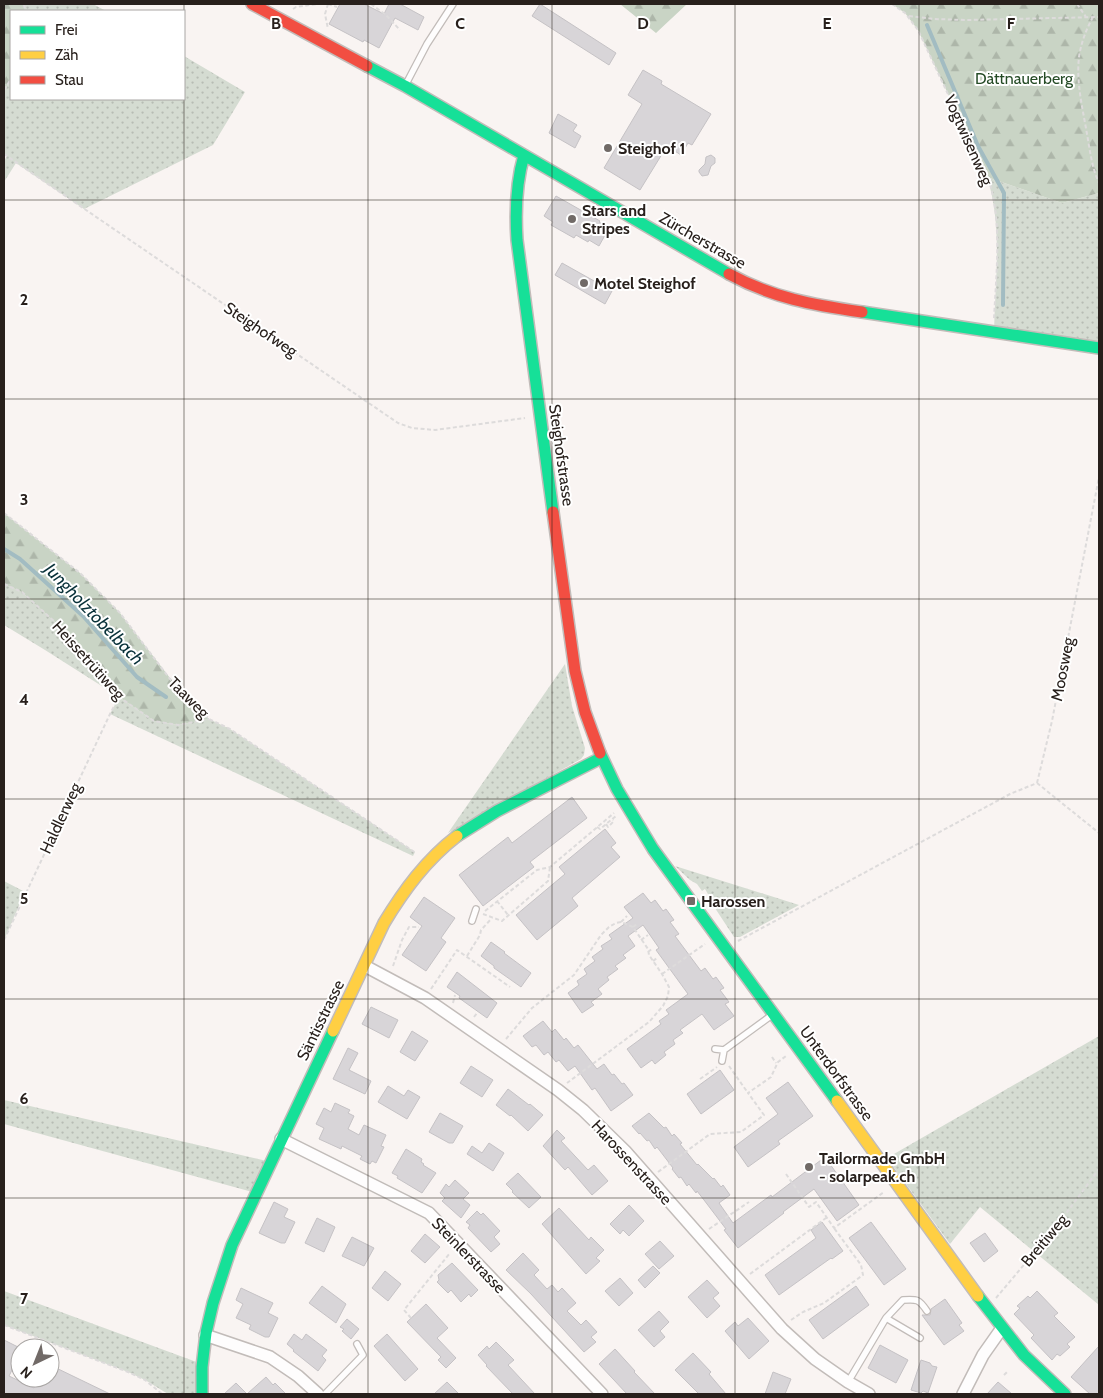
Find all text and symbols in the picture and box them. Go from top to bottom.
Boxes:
legend [10,10,185,100]
text: B [271,14,281,33]
text: C [455,14,465,33]
text: D [637,14,649,33]
text: E [822,14,832,33]
text: F [1007,14,1016,33]
text: Frei [55,21,78,39]
text: Zäh [55,46,78,64]
park label: Dättnauerberg [975,69,1074,88]
text: Stau [55,71,84,89]
street label: Vogtwisenweg [940,92,997,189]
place label: Steighof 1 [618,139,685,158]
marker: Steighof 1 [602,142,614,154]
place label: Stars and Stripes [582,201,646,238]
street label: Zürcherstrasse [656,208,749,273]
marker: Stars and Stripes [566,213,578,225]
place label: Motel Steighof [594,274,696,293]
marker: Motel Steighof [578,277,590,289]
text: 2 [20,290,28,309]
street label: Steighofweg [220,298,302,361]
street label: Steighofstrasse [545,403,578,507]
text: 3 [20,490,28,509]
water label: Jungholztobelbach [38,557,148,670]
street label: Heissetrütiweg [48,617,130,704]
street label: Moosweg [1047,635,1078,703]
street label: Taaweg [164,673,214,723]
text: 4 [19,690,29,709]
street label: Haldlerweg [36,779,86,857]
text: 5 [20,889,28,908]
place label: Harossen [701,892,765,911]
marker: Harossen [685,895,697,907]
street label: Säntisstrasse [293,977,348,1064]
street label: Unterdorfstrasse [796,1022,877,1124]
text: 6 [20,1089,29,1108]
street label: Harossenstrasse [588,1116,676,1209]
place label: Tailormade GmbH - solarpeak.ch [819,1149,945,1186]
marker: Tailormade GmbH - solarpeak.ch [803,1161,815,1173]
street label: Breitiweg [1017,1210,1072,1270]
street label: Steinlerstrasse [428,1214,510,1297]
text: 7 [20,1289,29,1308]
north arrow [10,1338,60,1388]
text: N [16,1363,36,1382]

